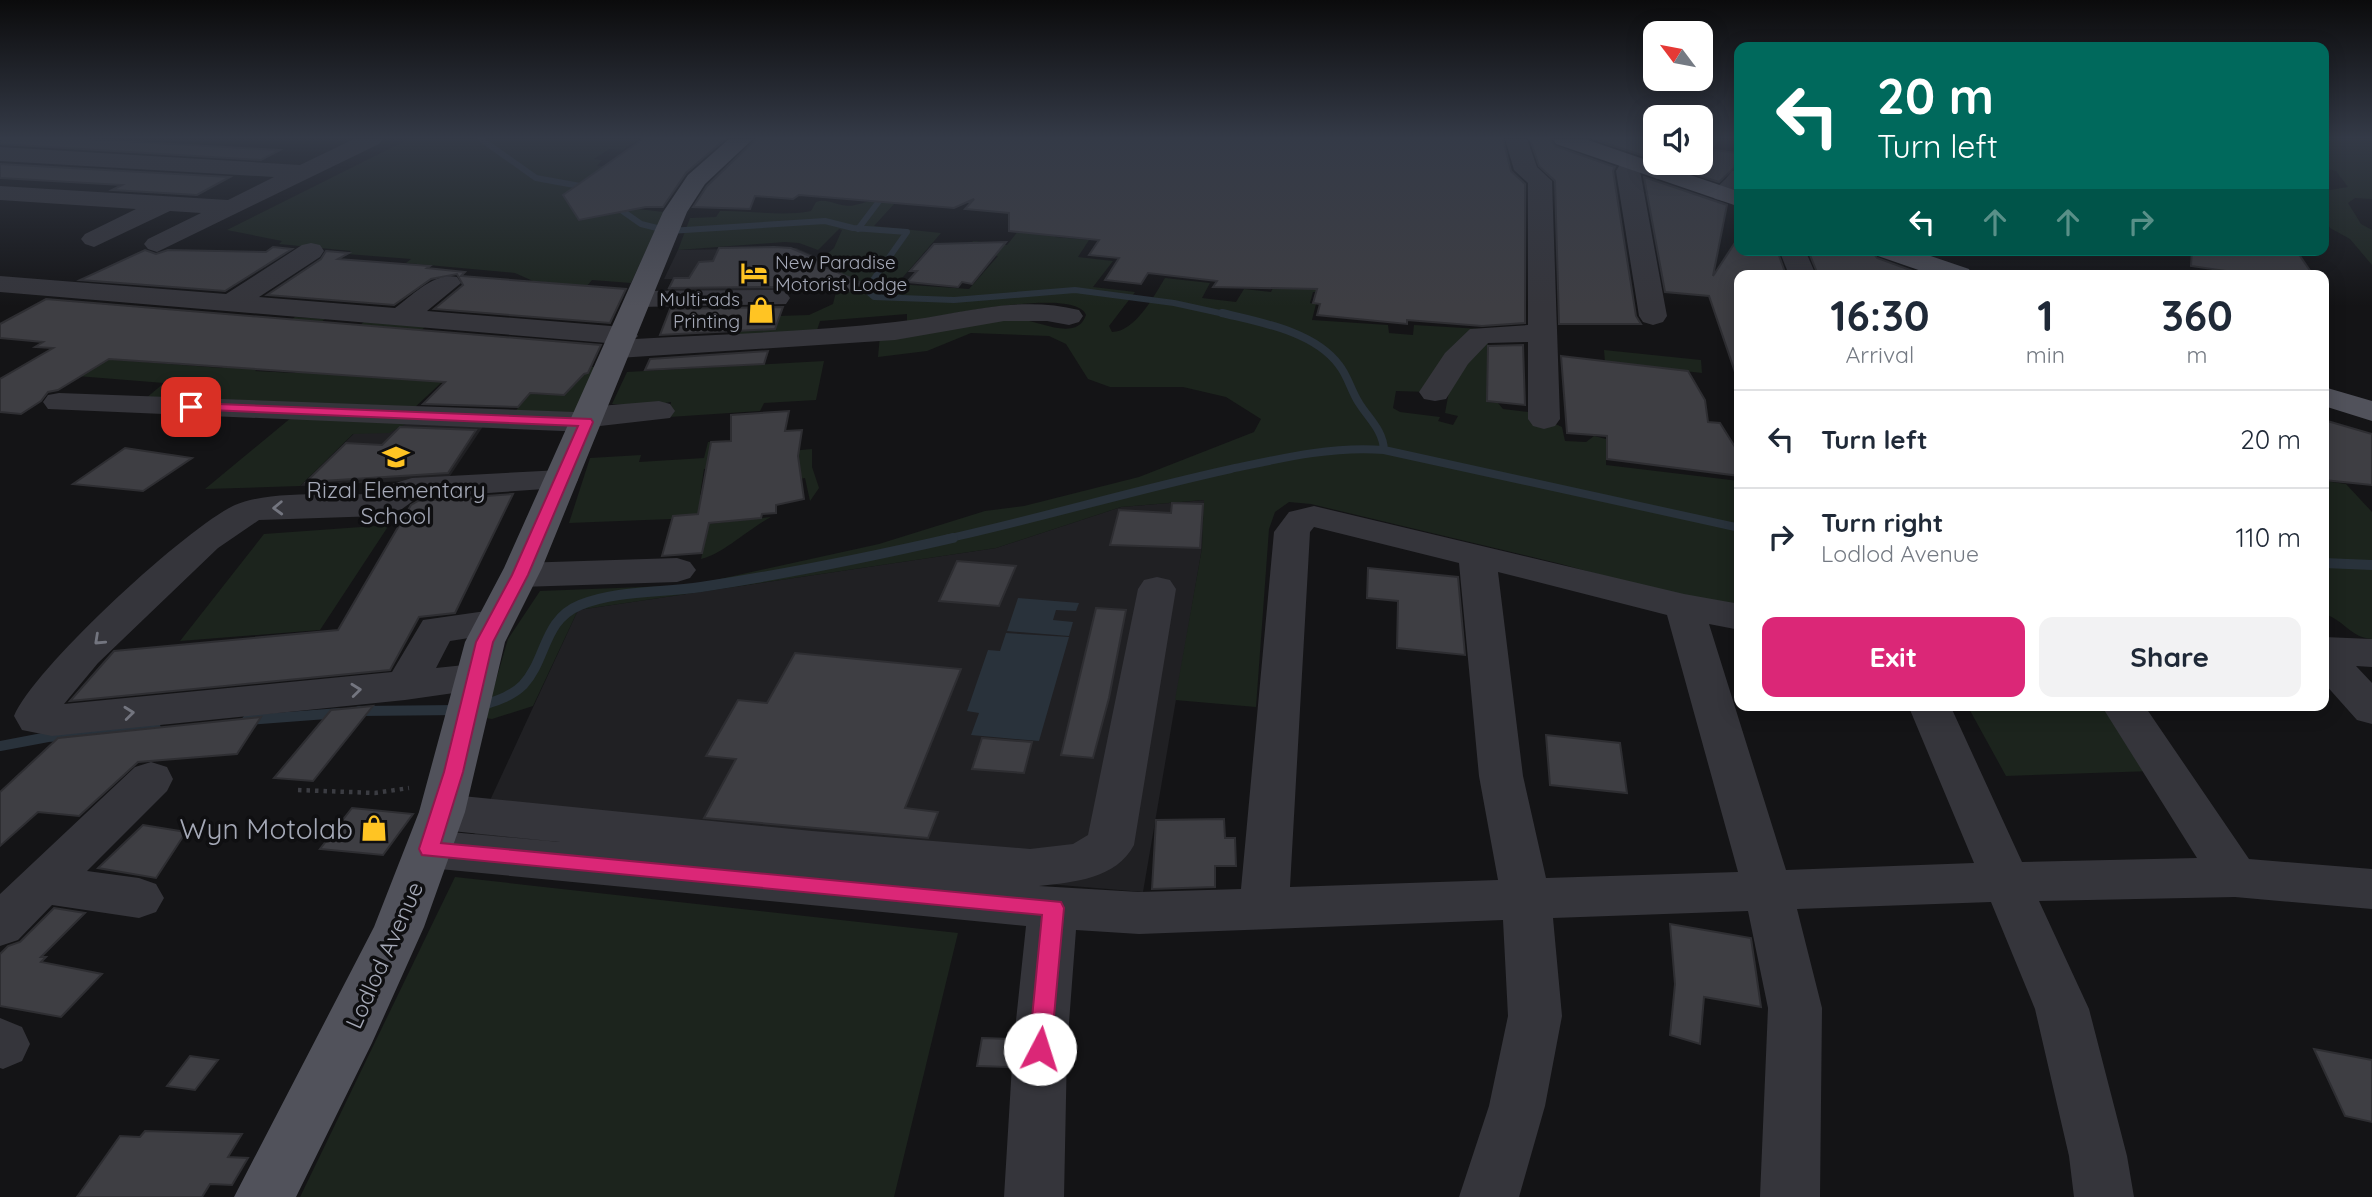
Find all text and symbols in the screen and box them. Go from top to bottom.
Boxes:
north arrow [1643,21,1713,91]
map controls [1643,21,1713,175]
text: 20 m [1877,65,1994,126]
icon: left [1762,70,1853,161]
button: sound [1643,105,1713,175]
text: Turn left [1877,126,1998,166]
icon: left [1903,203,1941,241]
icon: ahead [1976,203,2014,241]
icon: ahead [2049,203,2087,241]
icon: right [2122,203,2160,241]
place label: New Paradise Motorist Lodge [775,250,907,296]
hotel icon: New Paradise Motorist Lodge [739,258,769,288]
place label: Multi-ads Printing [659,287,740,333]
text: 16:30 [1830,289,1930,342]
text: 1 [2037,289,2054,342]
text: 360 [2161,289,2233,342]
shop icon: Multi-ads Printing [746,295,776,325]
text: Arrival [1845,340,1914,369]
text: min [2026,340,2065,369]
text: m [2186,340,2207,369]
pin [161,377,221,437]
icon: arrive [172,388,210,426]
icon: left [1762,420,1800,458]
text: Turn left [1821,423,1928,456]
text: 20 m [2240,423,2301,456]
school or university icon: Rizal Elementary School [381,442,411,472]
place label: Rizal Elementary School [307,475,485,530]
one-way arrow [272,500,283,515]
text: Turn right [1821,506,1943,539]
icon: right [1762,518,1800,556]
text: 110 m [2235,521,2301,554]
text: Lodlod Avenue [1821,539,1979,568]
button: Exit [1762,617,2025,697]
button: Share [2039,617,2301,697]
one-way arrow [94,631,107,644]
one-way arrow [350,683,361,698]
one-way arrow [124,706,135,721]
place label: Wyn Motolab [180,811,353,846]
shop icon: Wyn Motolab [359,813,389,843]
street label: Lodlod Avenue [339,877,429,1033]
position arrow [1003,1012,1077,1086]

